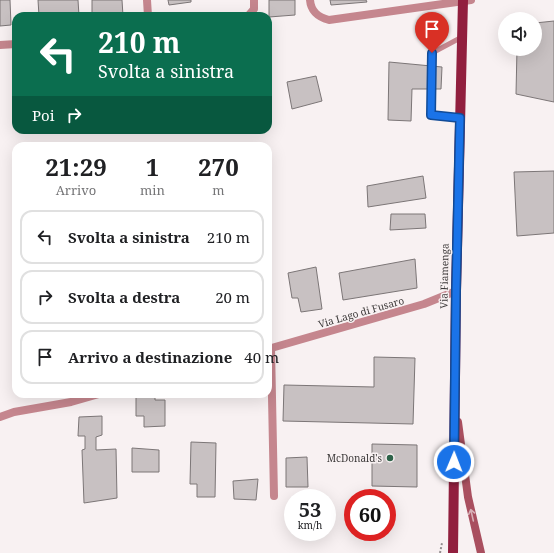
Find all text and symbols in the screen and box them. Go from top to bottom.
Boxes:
pin [415,12,449,53]
map controls [498,12,542,56]
button: sound [498,12,542,56]
icon: arrive [421,18,443,40]
text: 210 m [98,23,180,61]
icon: left [32,28,84,80]
text: Svolta a sinistra [98,59,234,83]
icon: right [63,104,85,126]
text: Poi [32,105,55,125]
text: 21:29 [45,150,107,183]
text: 1 [146,150,159,183]
text: 270 [198,150,239,183]
text: Arrivo [56,181,96,199]
text: min [140,181,165,199]
text: m [212,181,225,199]
icon: left [34,226,56,248]
text: Svolta a sinistra [68,227,190,247]
text: 210 m [207,227,250,247]
street label: Via Fiamenga [436,243,452,309]
icon: right [34,286,56,308]
text: Svolta a destra [68,287,180,307]
text: 20 m [215,287,250,307]
street label: Via Lago di Fusaro [316,293,406,331]
icon: arrive [34,346,56,368]
text: Arrivo a destinazione [68,347,232,367]
text: 40 m [244,347,279,367]
position arrow [433,441,475,483]
place label: McDonald's [327,451,382,465]
marker: McDonald's [385,453,395,463]
speed limit sign: 60 [344,489,396,541]
text: 53 [299,496,321,523]
one-way arrow [468,509,476,522]
text: km/h [298,518,322,532]

